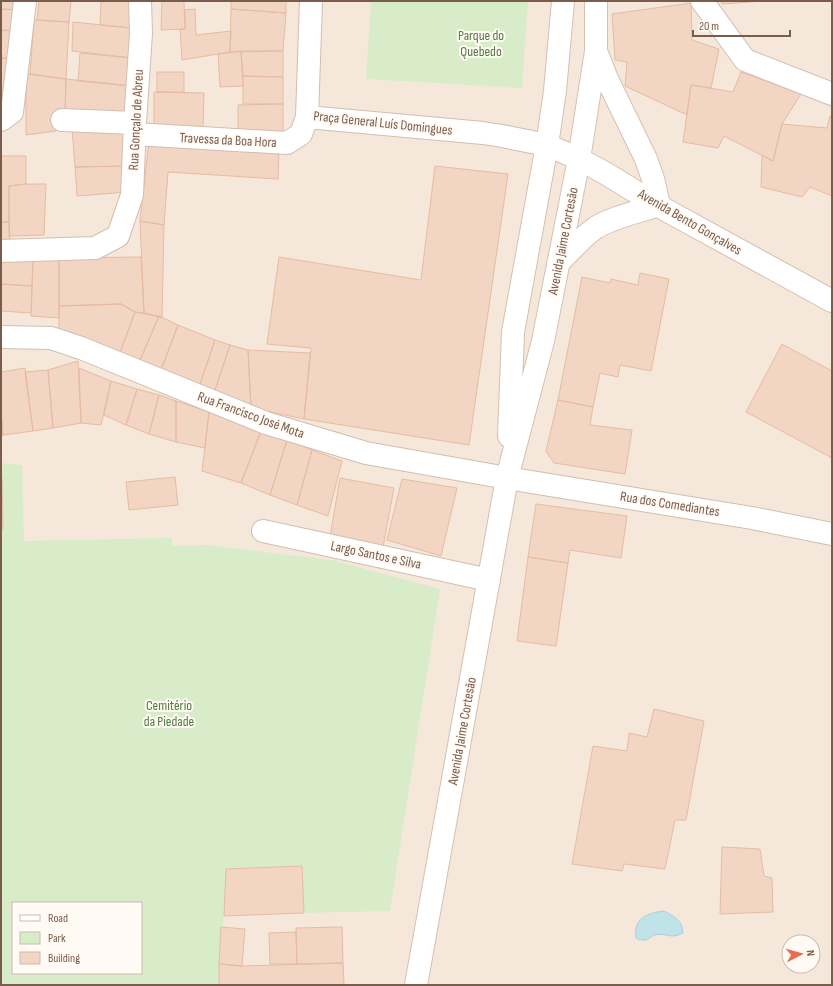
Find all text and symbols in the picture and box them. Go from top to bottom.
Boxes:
scale bar [693,12,790,38]
text: 20 m [699,19,719,34]
park label: Parque do Quebedo [458,27,504,60]
street label: Rua Gonçalo de Abreu [125,69,147,171]
street label: Praça General Luís Domingues [313,107,453,139]
street label: Travessa da Boa Hora [179,129,277,151]
street label: Avenida Bento Gonçalves [634,185,745,259]
street label: Avenida Jaime Cortesão [544,186,582,297]
street label: Rua Francisco José Mota [195,388,307,442]
street label: Rua dos Comediantes [619,488,721,520]
street label: Largo Santos e Silva [329,537,423,573]
street label: Avenida Jaime Cortesão [444,676,480,787]
park label: Cemitério da Piedade [144,697,194,730]
legend [12,902,142,974]
text: Road [48,911,68,926]
text: Park [48,931,66,946]
north arrow [781,934,821,974]
text: N [804,949,817,957]
text: Building [48,951,80,966]

